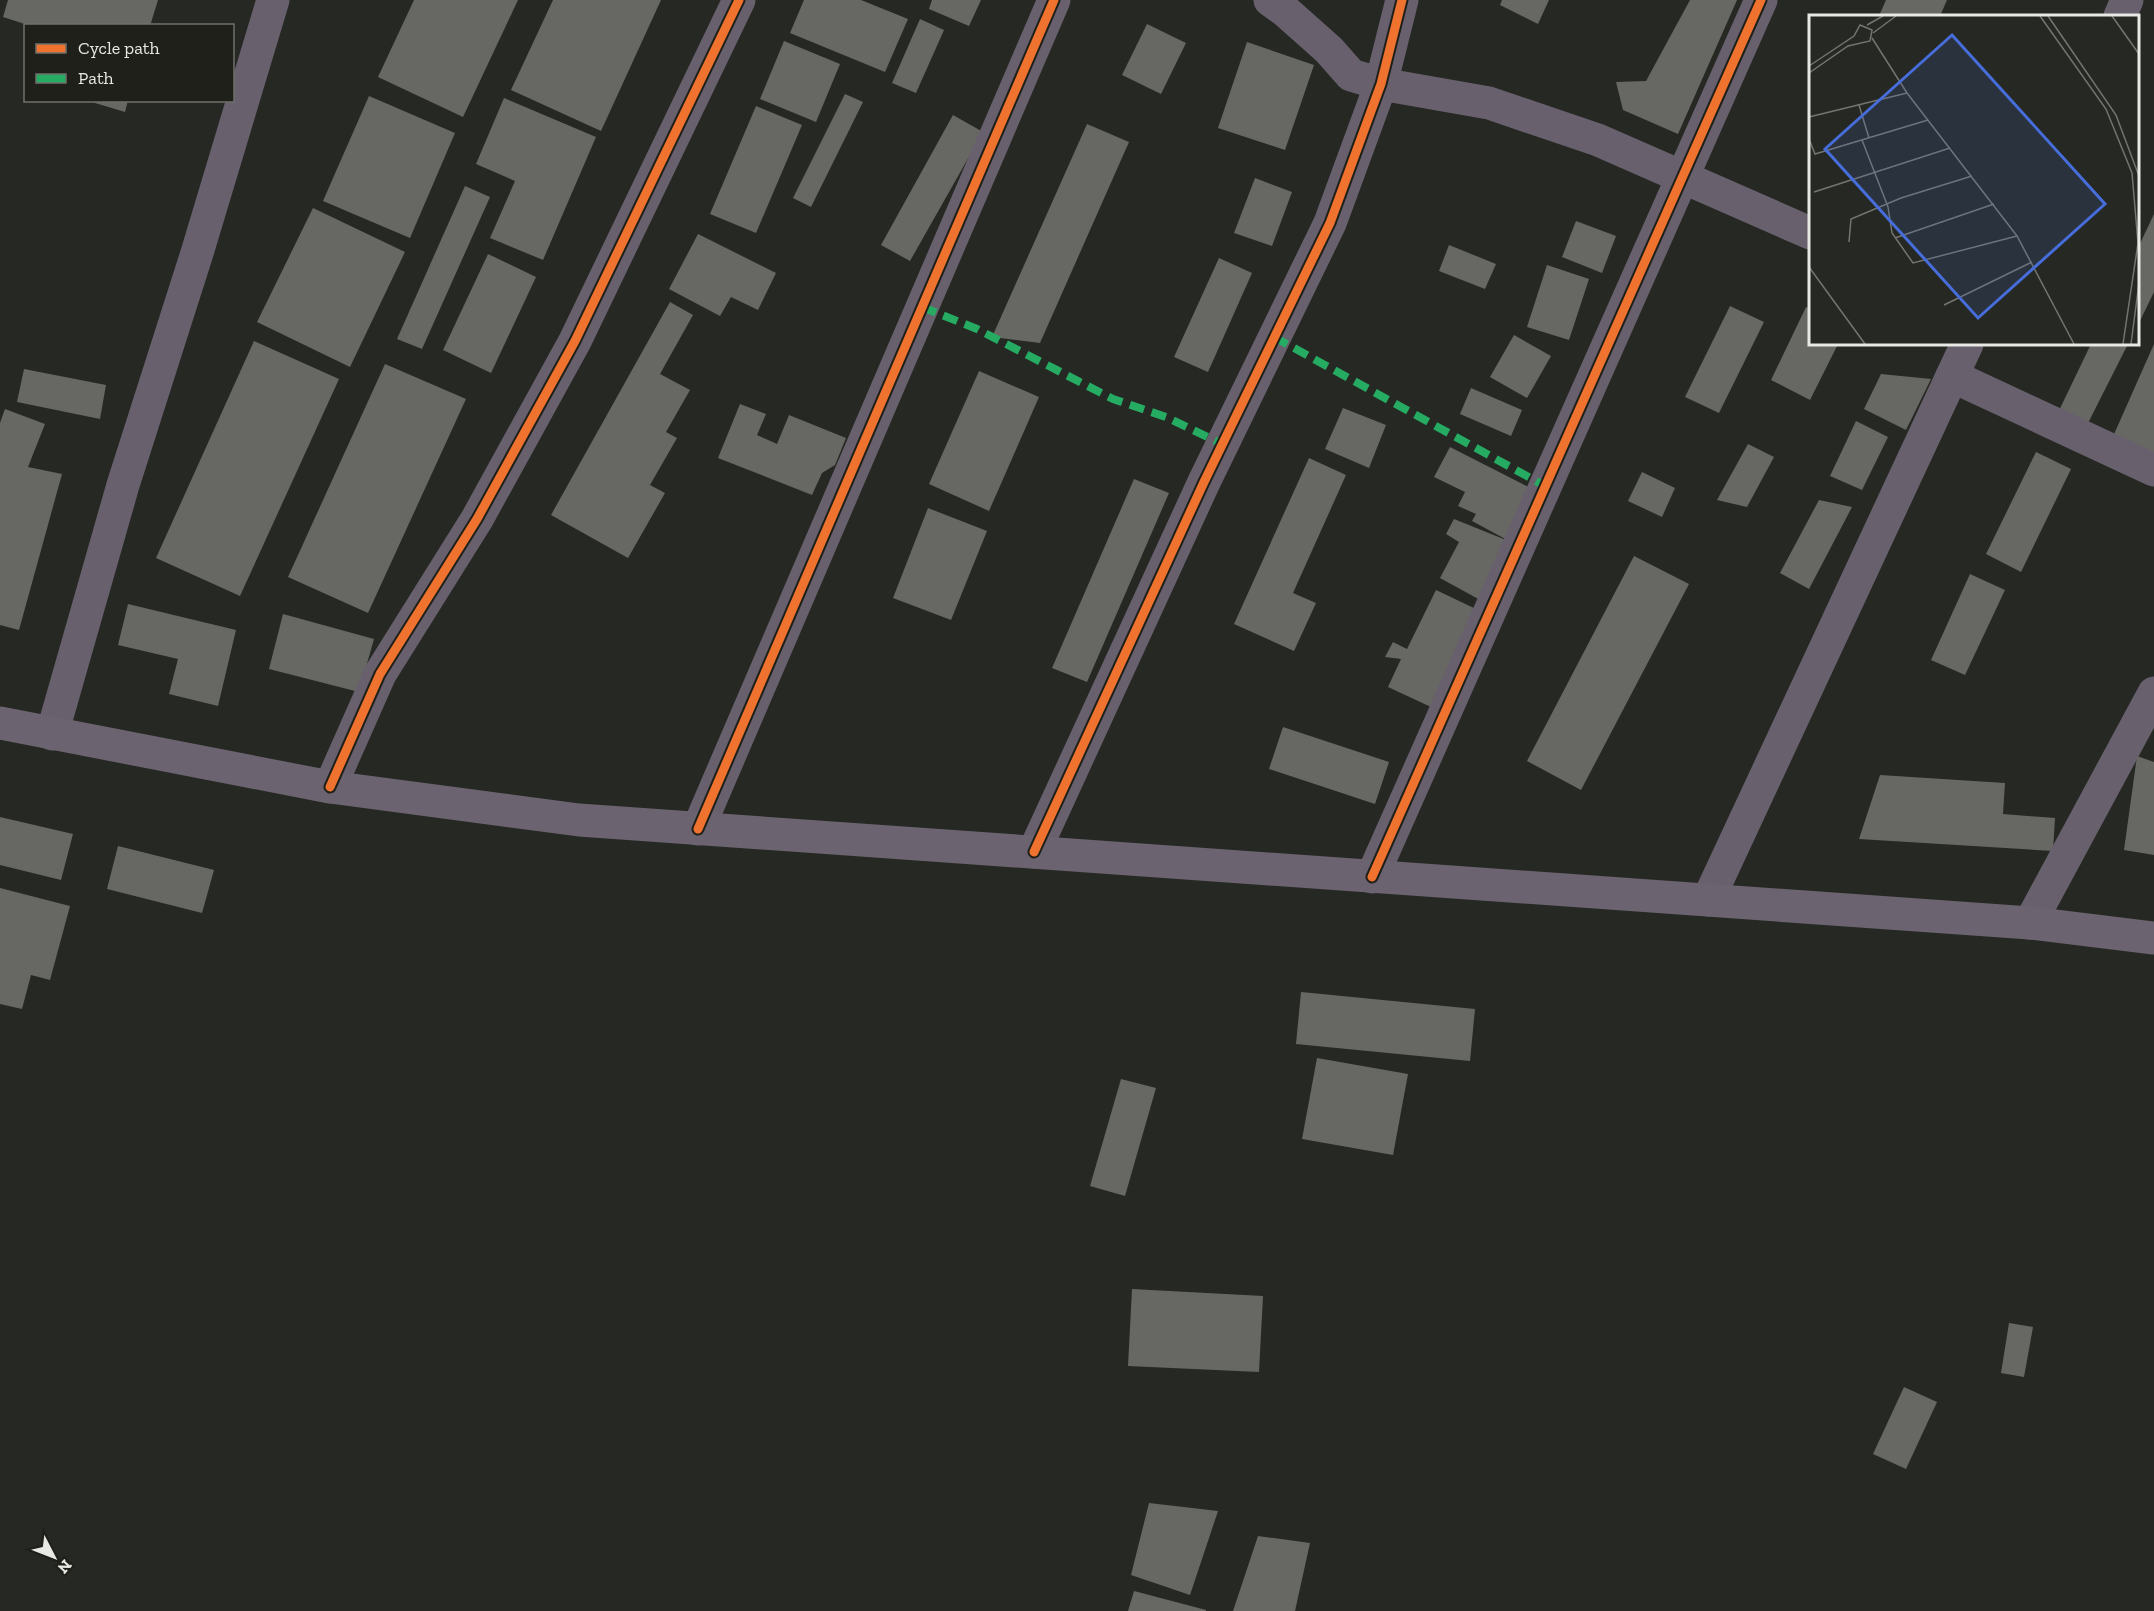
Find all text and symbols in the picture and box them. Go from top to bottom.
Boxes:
inset map [1809,15,2139,345]
legend [24,24,234,102]
text: Cycle path [78,37,160,59]
text: Path [78,67,114,89]
north arrow [24,1527,84,1587]
text: N [54,1556,76,1578]

